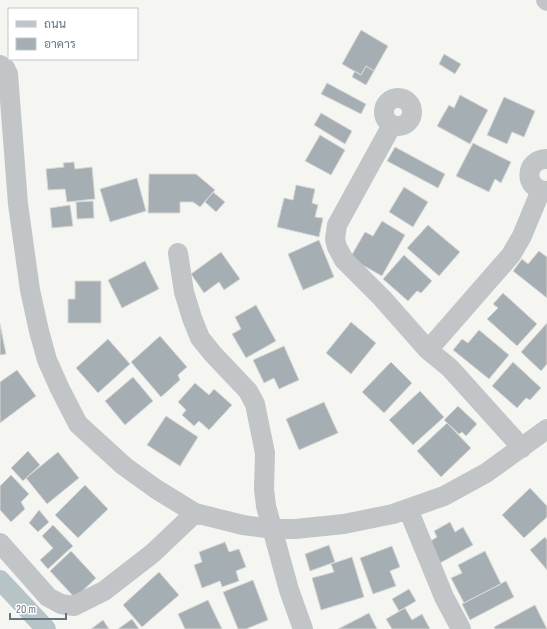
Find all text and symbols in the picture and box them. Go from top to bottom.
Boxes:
legend [8,8,138,60]
text: ถนน [44,17,67,32]
text: อาคาร [44,37,76,52]
scale bar [10,595,66,621]
text: 20 m [16,602,36,617]

